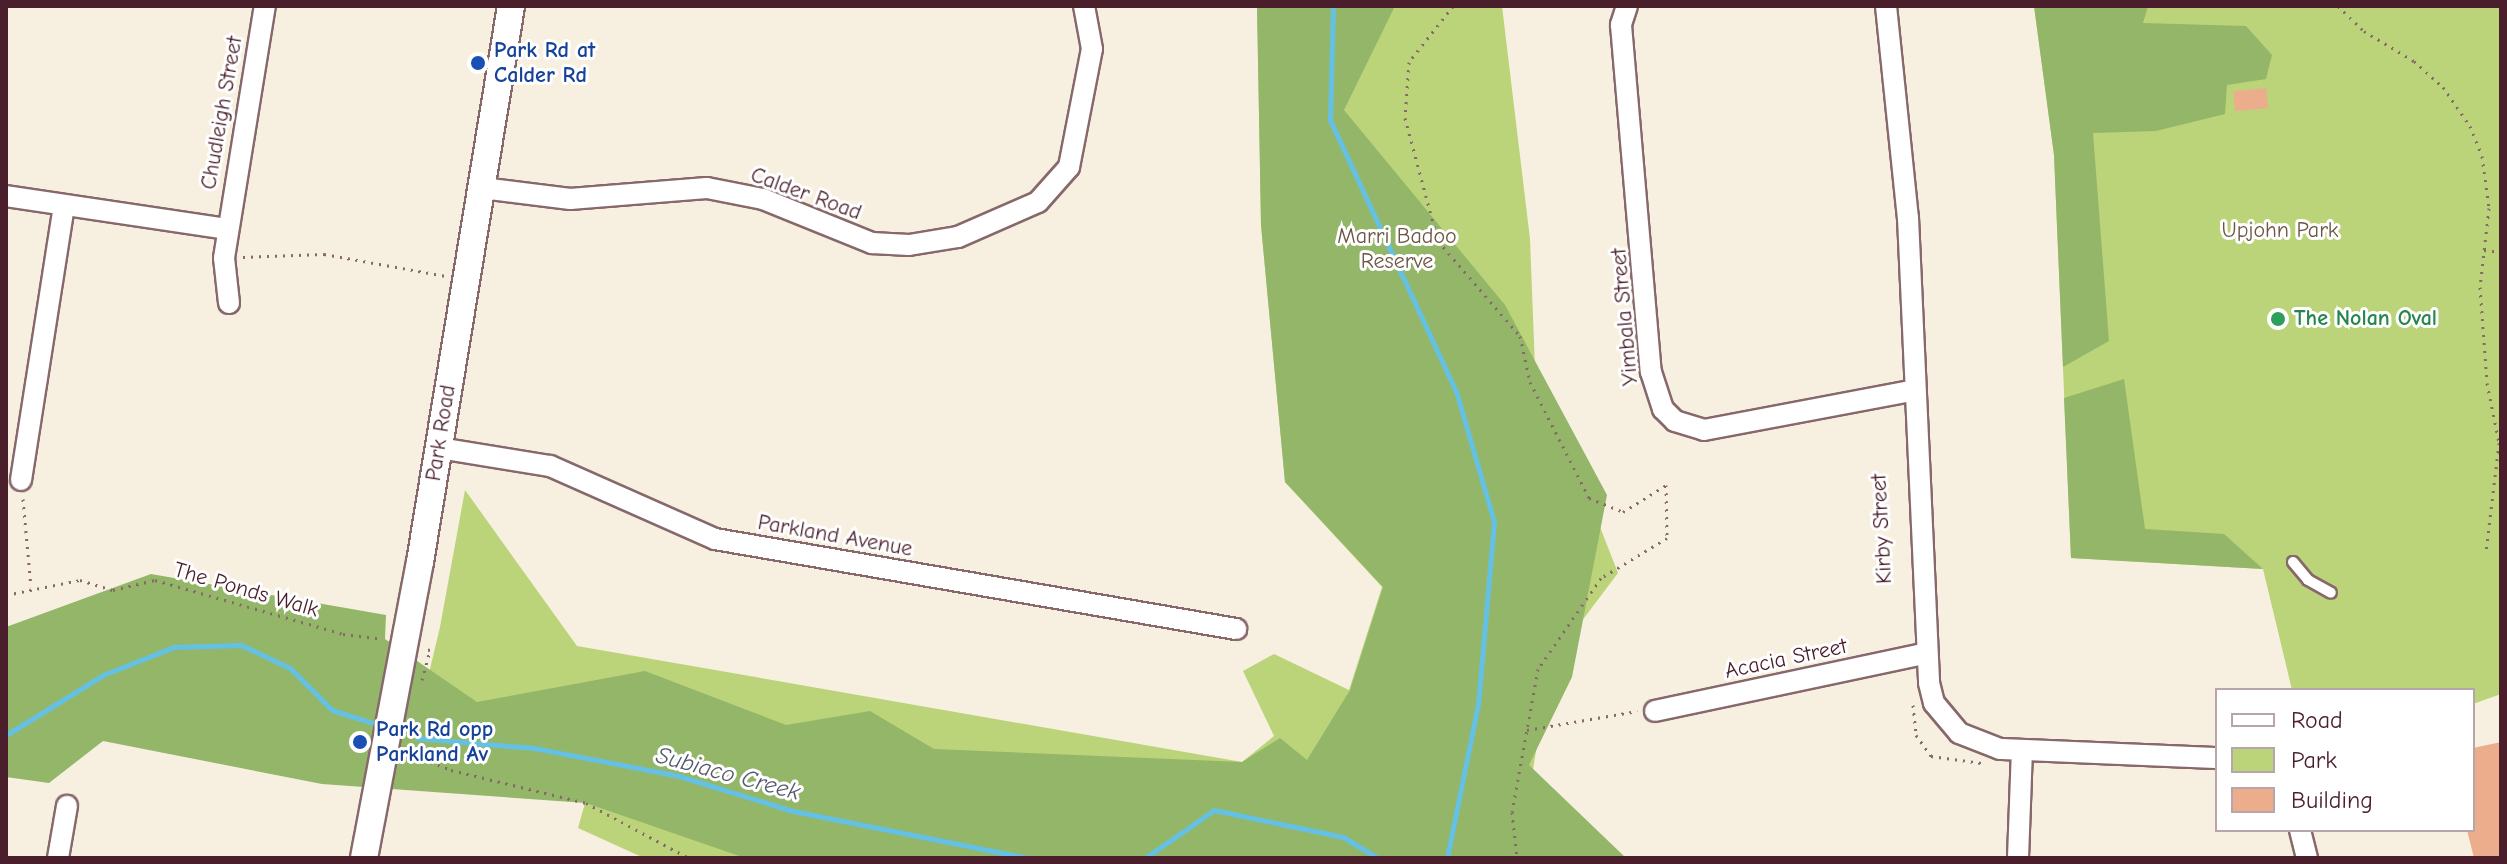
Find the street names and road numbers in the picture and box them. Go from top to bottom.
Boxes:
street label: Chudleigh Street [196,34,248,192]
street label: Calder Road [747,162,865,226]
street label: Yimbala Street [1606,247,1644,387]
street label: Park Road [420,383,462,483]
street label: Kirby Street [1866,473,1898,585]
street label: Parkland Avenue [756,509,914,563]
street label: The Ponds Walk [171,557,321,623]
street label: Acacia Street [1723,633,1849,685]

